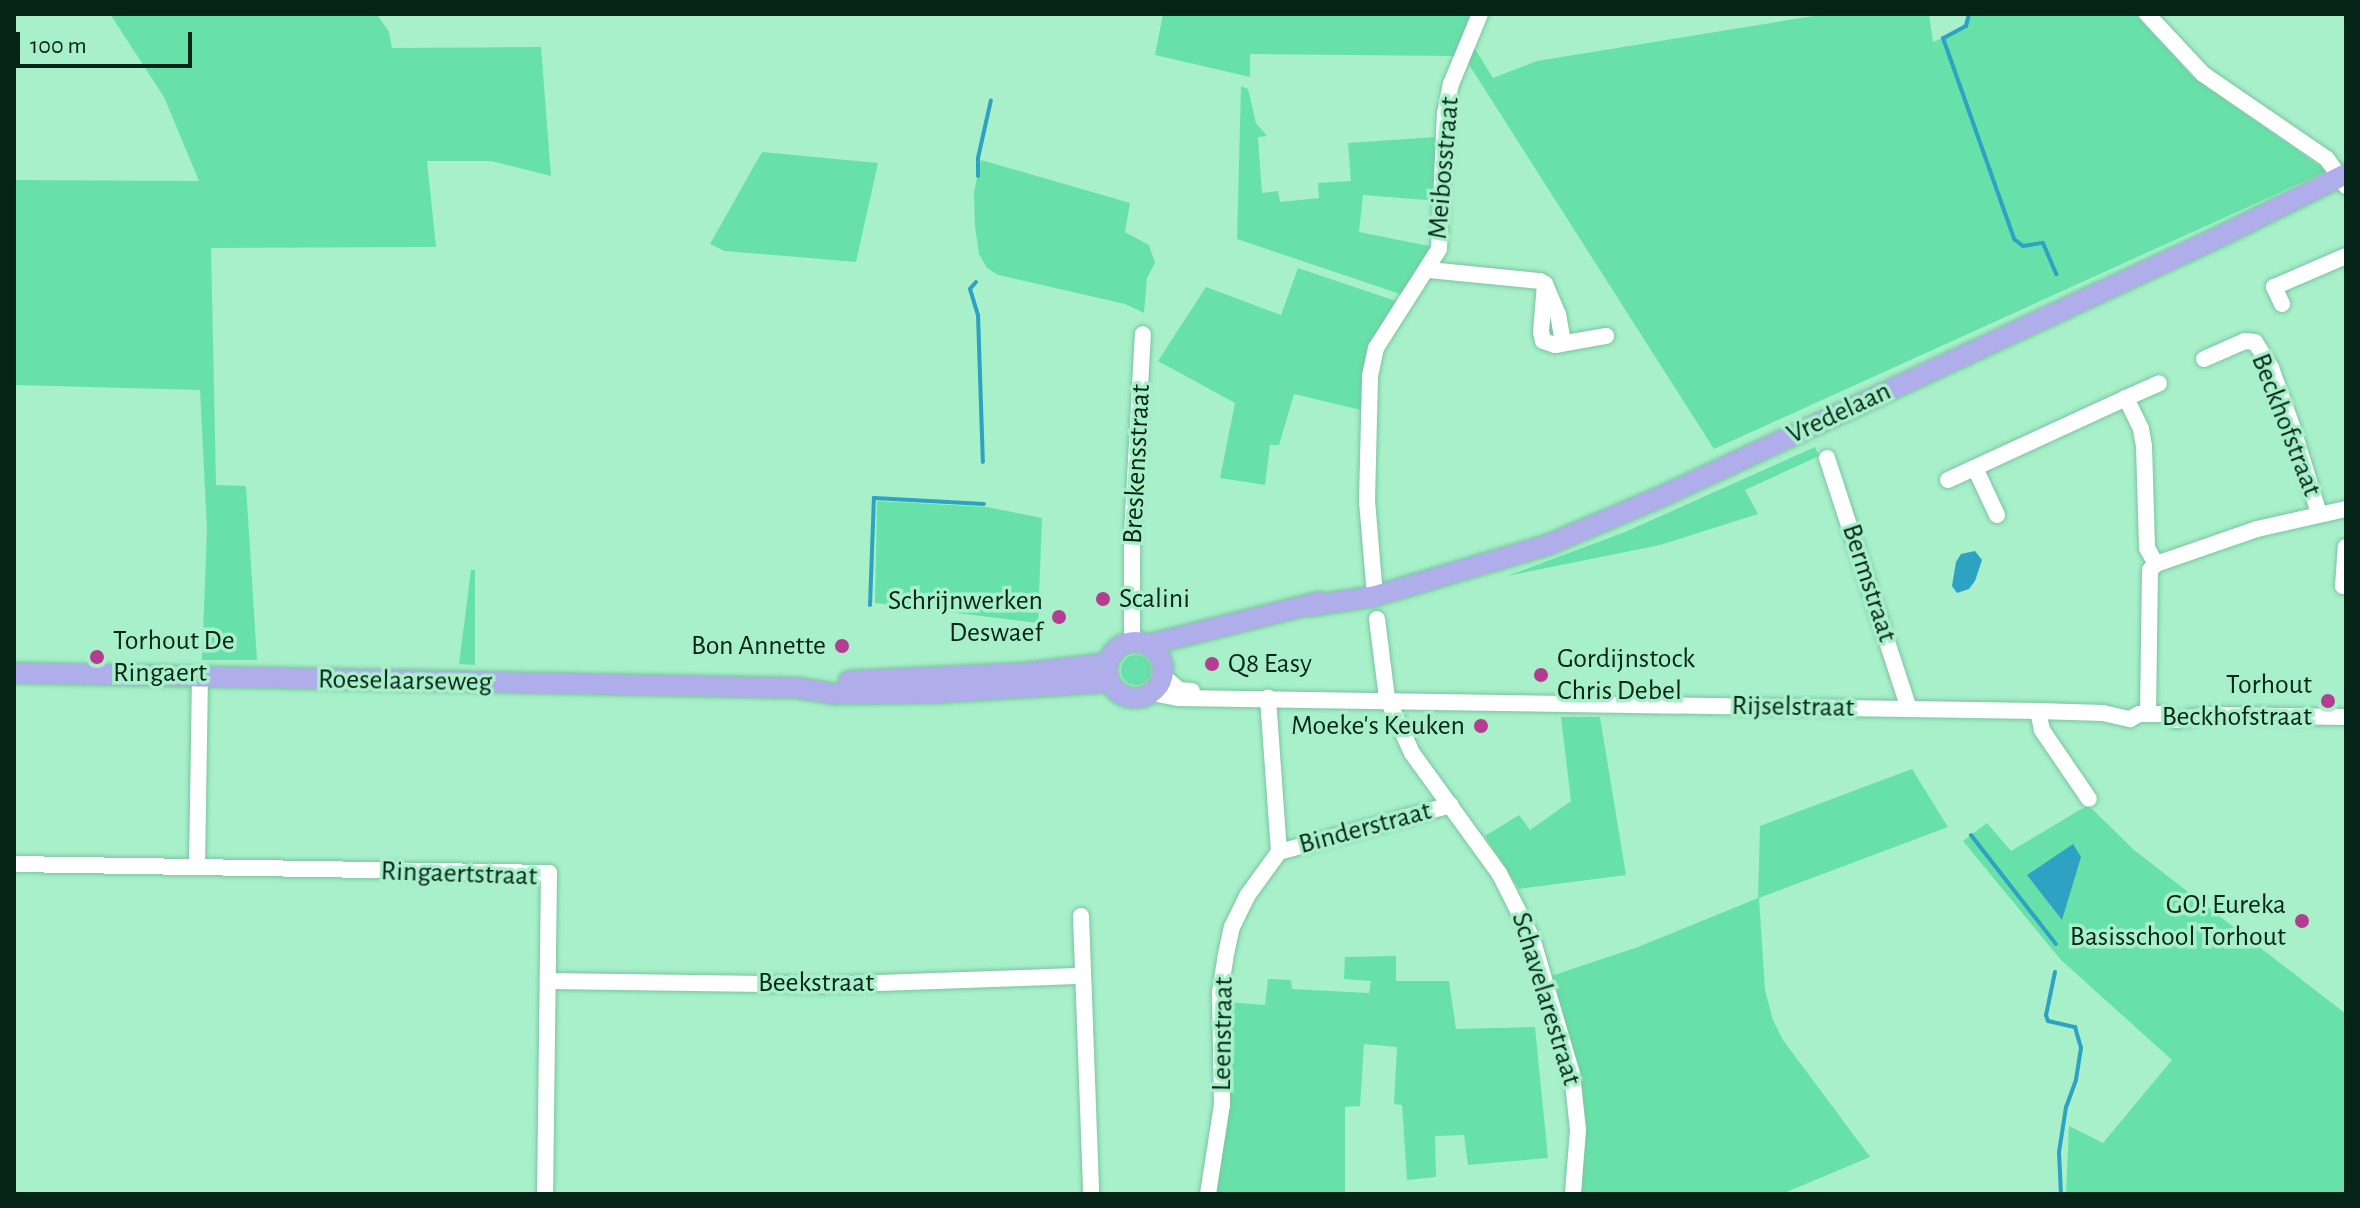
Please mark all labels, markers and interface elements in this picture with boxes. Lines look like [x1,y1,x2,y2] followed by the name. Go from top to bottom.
[20,16,196,66] scale bar
[30,34,87,58] text: 100 m
[1421,96,1467,240] street label: Meibosstraat
[2243,349,2329,501] street label: Beckhofstraat
[1782,374,1896,452] street label: Vredelaan
[1116,383,1158,545] street label: Breskensstraat
[1834,520,1904,646] street label: Bermstraat
[1119,582,1190,616] place label: Scalini
[888,584,1043,650] place label: Schrijnwerken Deswaef
[1094,590,1112,608] marker: Scalini
[1050,608,1068,626] marker: Schrijnwerken Deswaef
[113,624,235,690] place label: Torhout De Ringaert
[691,629,826,663] place label: Bon Annette
[833,637,851,655] marker: Bon Annette
[1557,642,1695,708] place label: Gordijnstock Chris Debel
[1228,647,1312,681] place label: Q8 Easy
[88,648,106,666] marker: Torhout De Ringaert
[1203,655,1221,673] marker: Q8 Easy
[318,663,492,699] street label: Roeselaarseweg
[1532,666,1550,684] marker: Gordijnstock Chris Debel
[2162,668,2312,734] place label: Torhout Beckhofstraat
[1731,689,1855,725] street label: Rijselstraat
[2319,692,2337,710] marker: Torhout Beckhofstraat
[1291,709,1465,743] place label: Moeke's Keuken
[1472,717,1490,735] marker: Moeke's Keuken
[1295,794,1435,862] street label: Binderstraat
[380,854,538,894] street label: Ringaertstraat
[2070,888,2286,954] place label: GO! Eureka Basisschool Torhout
[1504,908,1588,1090] street label: Schavelarestraat
[2293,912,2311,930] marker: GO! Eureka Basisschool Torhout
[758,966,874,1000] street label: Beekstraat
[1205,977,1241,1091] street label: Leenstraat

